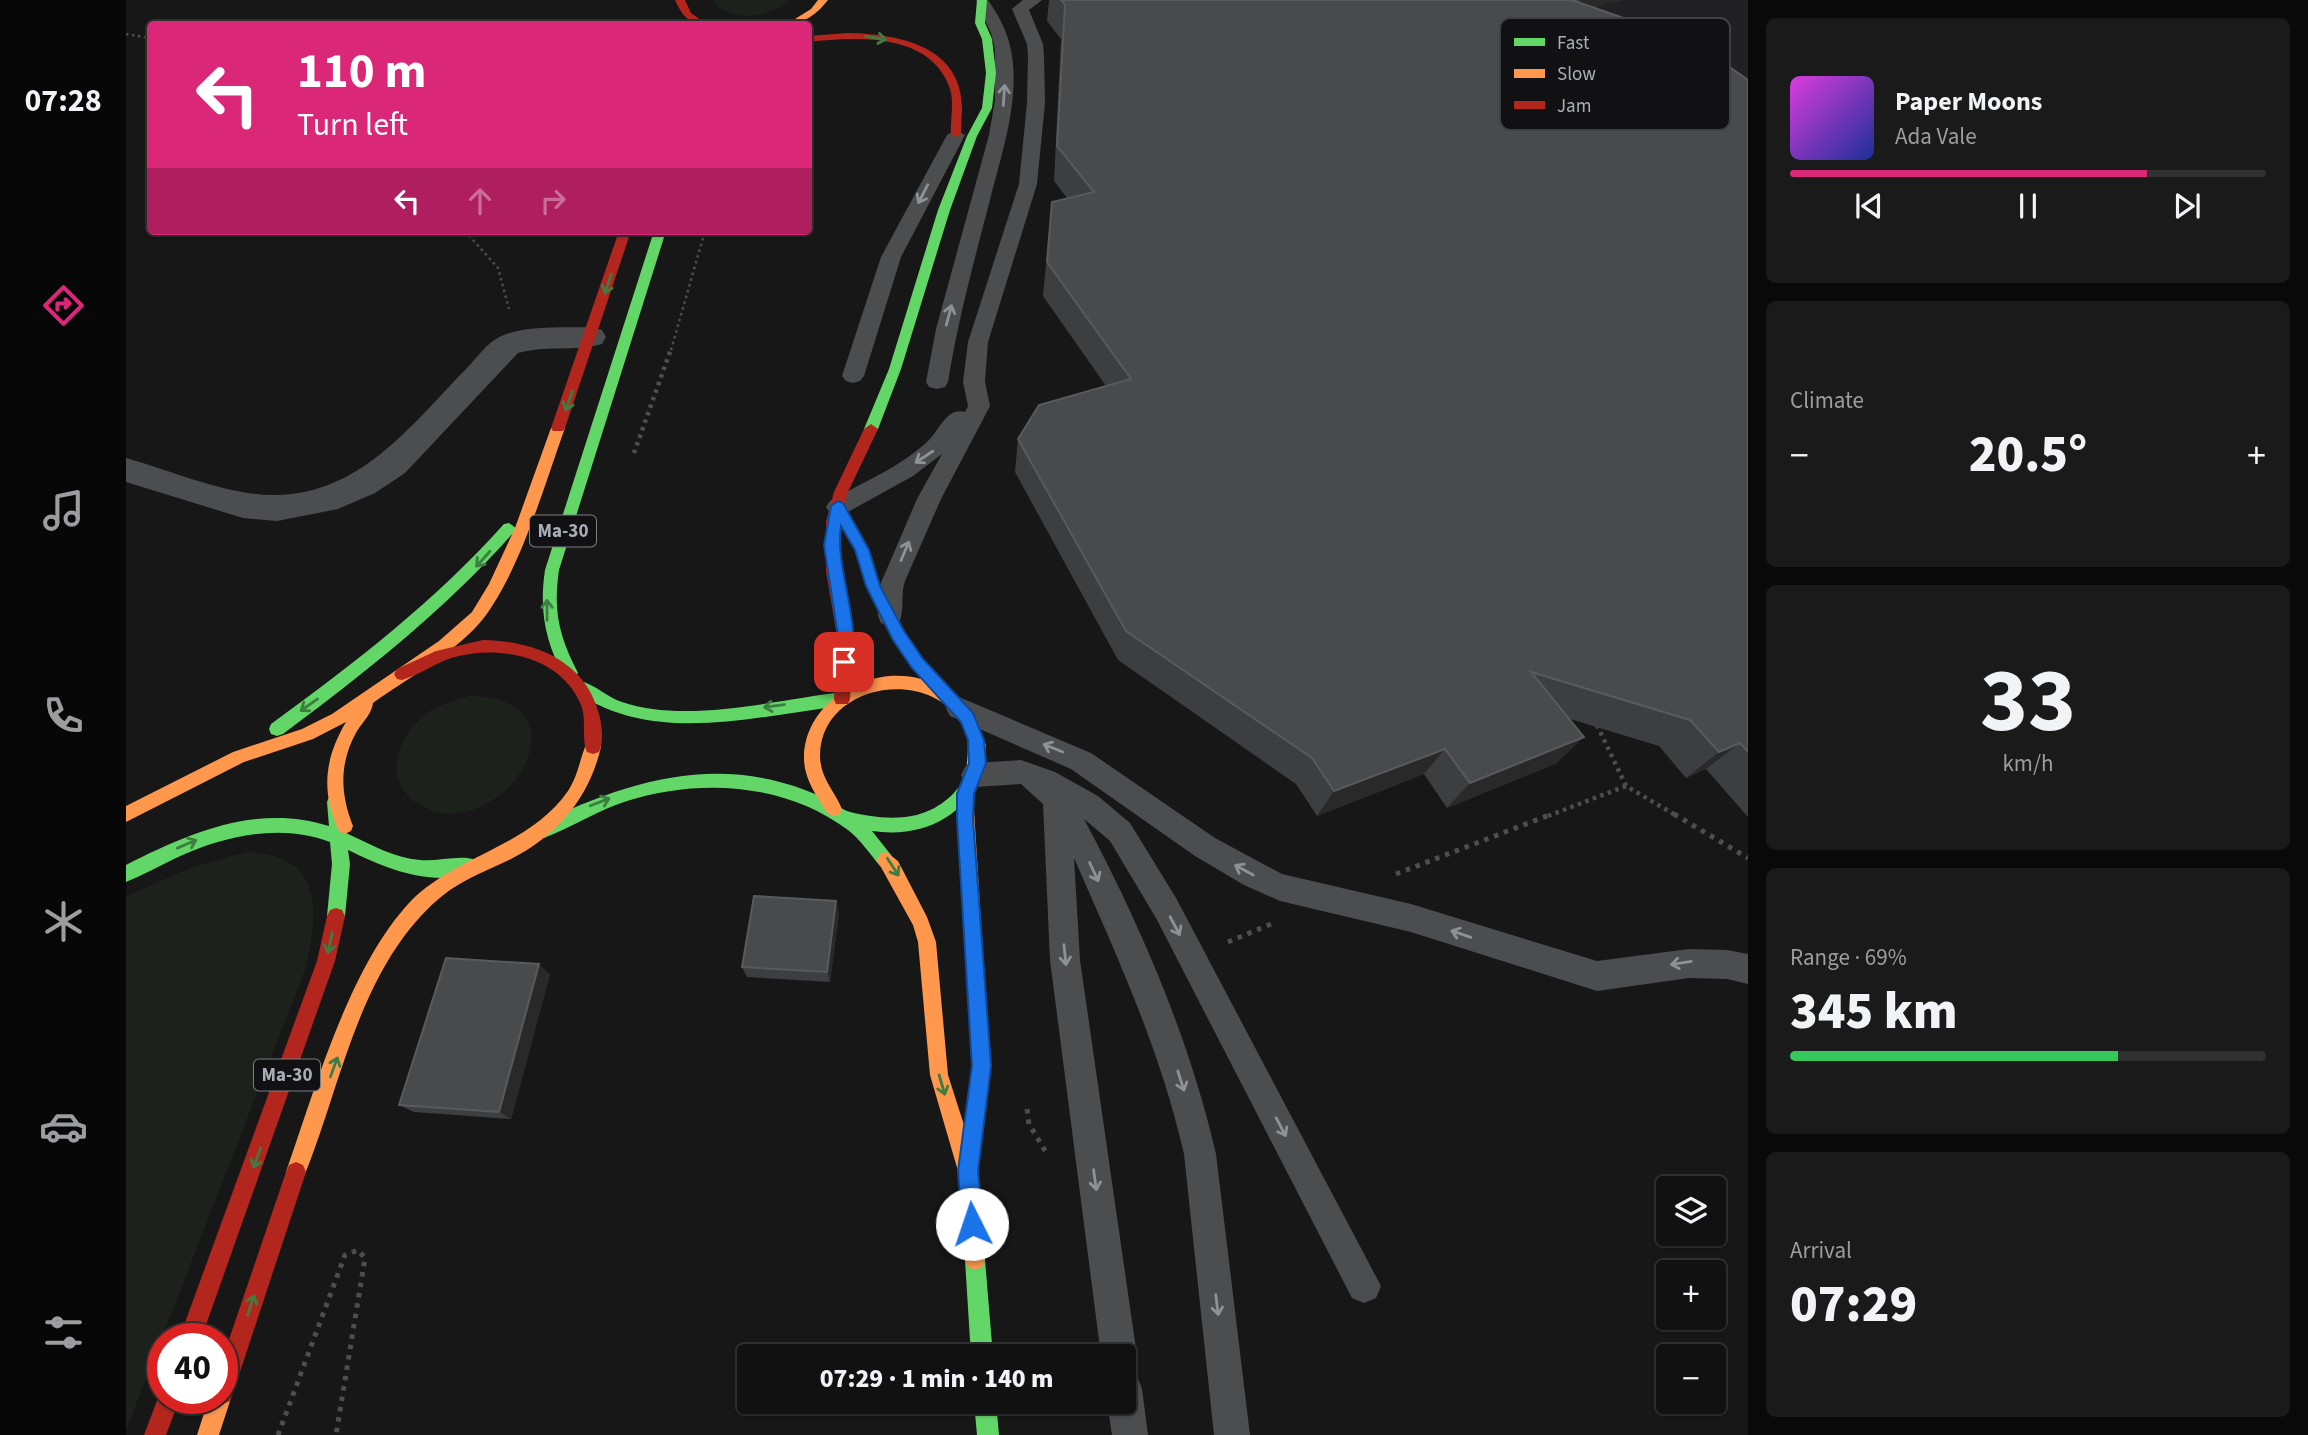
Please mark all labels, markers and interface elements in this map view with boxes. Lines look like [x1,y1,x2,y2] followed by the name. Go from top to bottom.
[1500,18,1730,130] legend
[1557,30,1590,57] text: Fast
[864,31,887,44] one-way arrow
[297,37,426,107] text: 110 m
[182,49,273,140] icon: left
[1557,61,1596,88] text: Slow
[24,78,102,124] text: 07:28
[1895,83,2042,120] text: Paper Moons
[998,84,1011,106] one-way arrow
[1557,93,1591,120] text: Jam
[297,102,408,148] text: Turn left
[1895,120,1977,153] text: Ada Vale
[388,182,426,220] icon: left
[461,182,499,220] icon: ahead
[534,182,572,220] icon: right
[916,183,929,204] one-way arrow
[1850,187,1888,225] icon: previous
[2009,187,2047,225] icon: pause
[2168,187,2206,225] icon: next
[601,273,614,295] one-way arrow
[39,281,88,330] icon: directions
[944,304,957,326] one-way arrow
[1790,384,1864,417] text: Climate
[562,390,574,412] one-way arrow
[1969,418,2087,492] text: 20.5°
[1790,429,1809,483] text: −
[2247,429,2266,483] text: +
[915,449,934,464] one-way arrow
[39,486,88,535] icon: music
[530,516,596,546] road number: Ma-30
[899,541,912,562] one-way arrow
[474,550,491,567] one-way arrow
[540,599,554,622] one-way arrow
[814,632,874,692] pin
[1980,637,2076,766] text: 33
[825,643,863,681] icon: arrive
[39,691,88,740] icon: phone
[300,698,319,713] one-way arrow
[763,700,786,713] one-way arrow
[1042,741,1064,754] one-way arrow
[2002,747,2054,780] text: km/h
[589,795,611,807] one-way arrow
[176,837,198,850] one-way arrow
[885,857,900,876] one-way arrow
[1089,861,1102,882] one-way arrow
[1234,863,1255,876] one-way arrow
[39,897,88,946] icon: climate
[1169,915,1182,936] one-way arrow
[1451,927,1473,939] one-way arrow
[323,931,337,954] one-way arrow
[1790,941,1907,974] text: Range · 69%
[1059,943,1072,965] one-way arrow
[1670,957,1693,970] one-way arrow
[1790,975,1958,1049] text: 345 km
[329,1056,341,1078] one-way arrow
[254,1060,320,1091] road number: Ma-30
[1176,1070,1189,1092] one-way arrow
[937,1074,950,1096] one-way arrow
[39,1102,88,1151] icon: car
[1274,1116,1288,1137] one-way arrow
[249,1146,262,1168] one-way arrow
[1089,1168,1102,1191] one-way arrow
[1656,1176,1726,1414] map controls
[1656,1176,1726,1246] button: layers
[935,1187,1009,1261] position arrow
[1790,1234,1852,1267] text: Arrival
[1656,1260,1726,1330] button: +
[1790,1268,1917,1342] text: 07:29
[246,1294,258,1316] one-way arrow
[1211,1294,1224,1316] one-way arrow
[39,1308,88,1357] icon: filters
[147,1323,238,1414] speed limit sign: 40
[1656,1344,1726,1414] button: −
[820,1360,1053,1397] text: 07:29 · 1 min · 140 m

